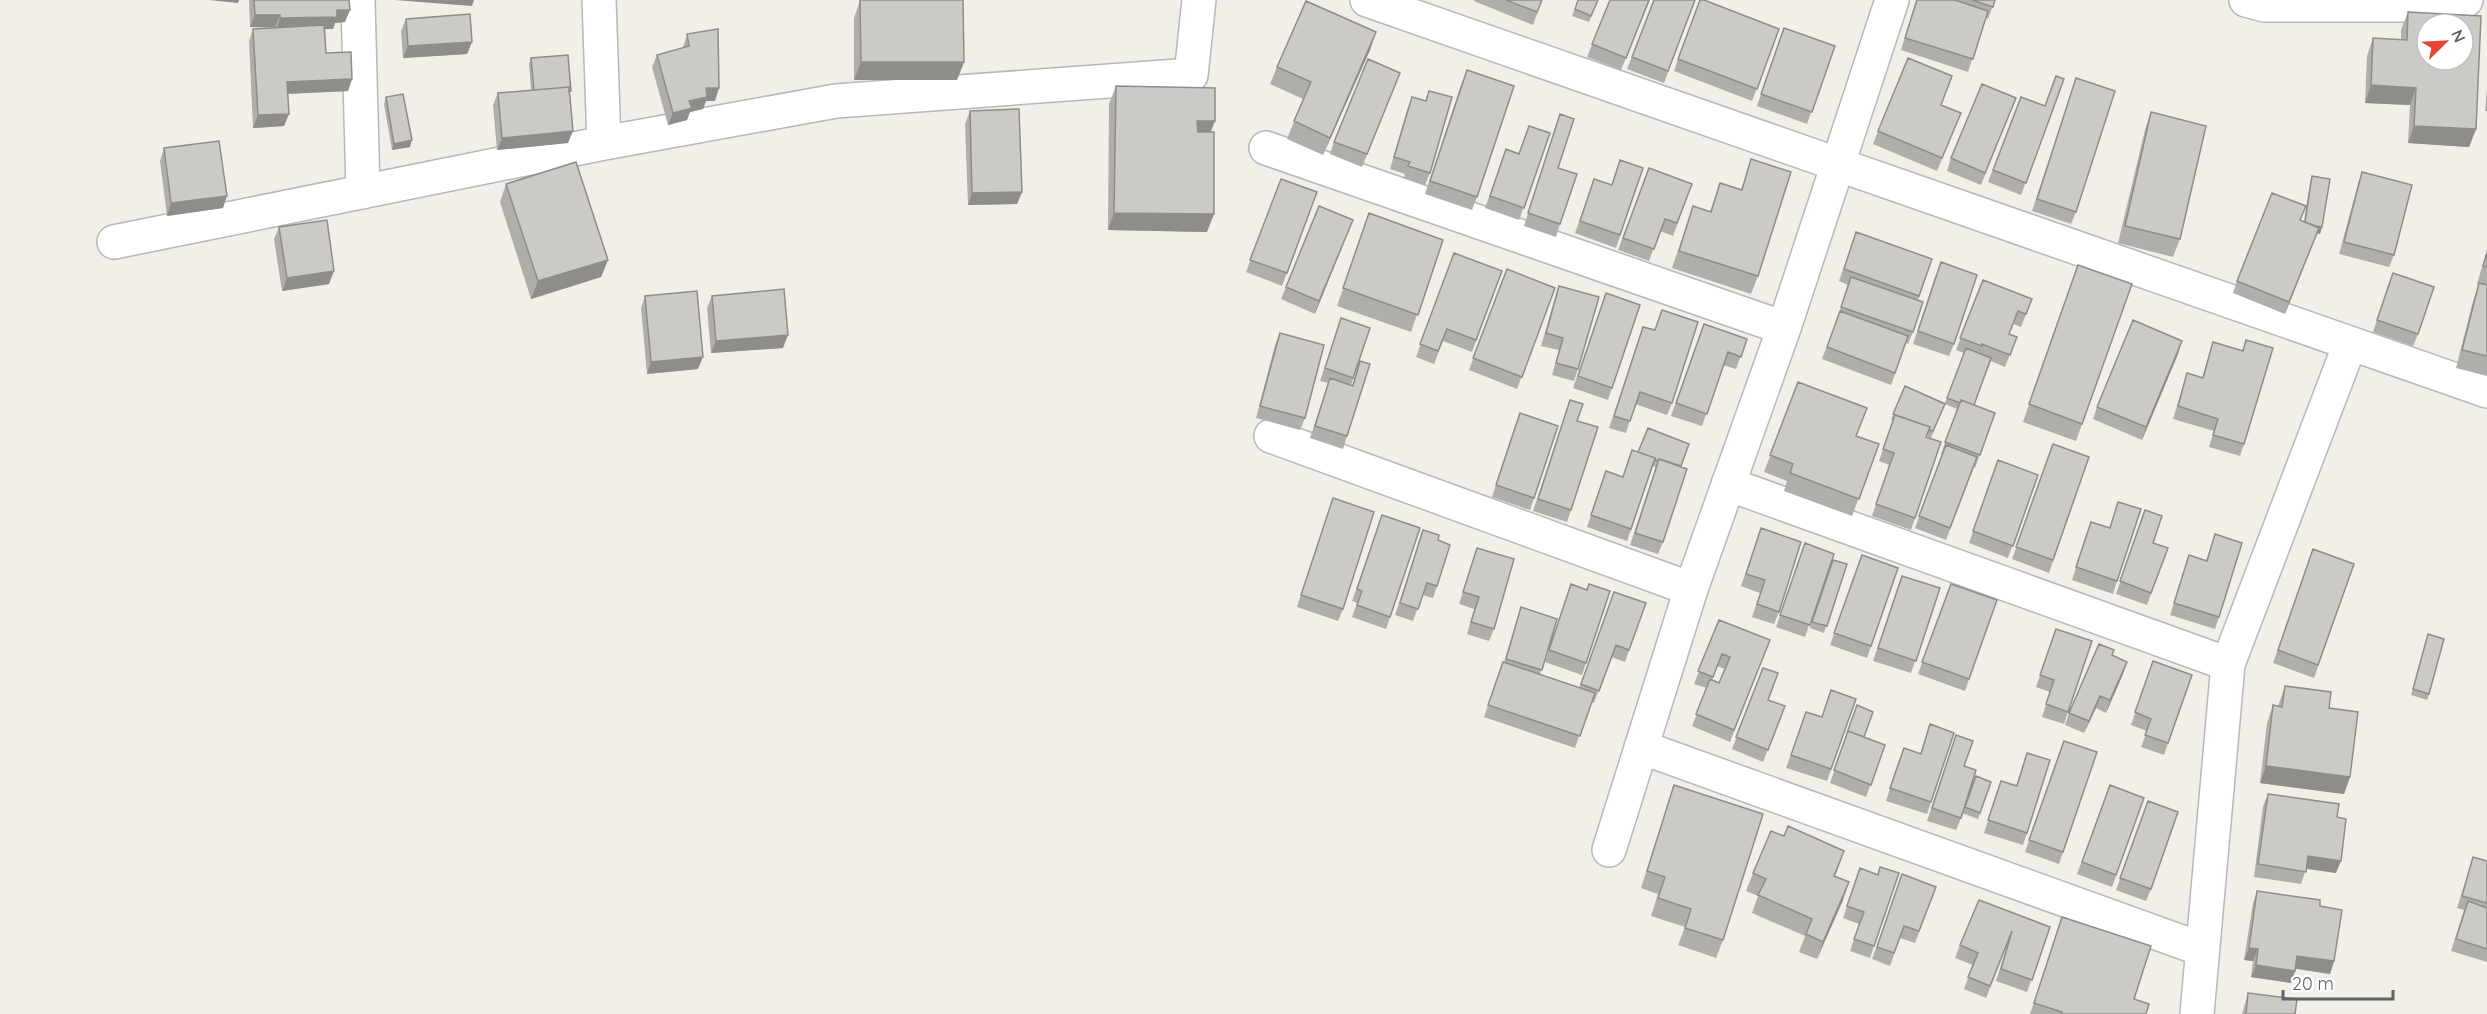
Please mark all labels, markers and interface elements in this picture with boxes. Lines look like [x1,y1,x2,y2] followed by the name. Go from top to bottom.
[2415,12,2475,72] north arrow
[2447,26,2470,45] text: N
[2283,963,2392,1001] scale bar
[2292,972,2334,995] text: 20 m

